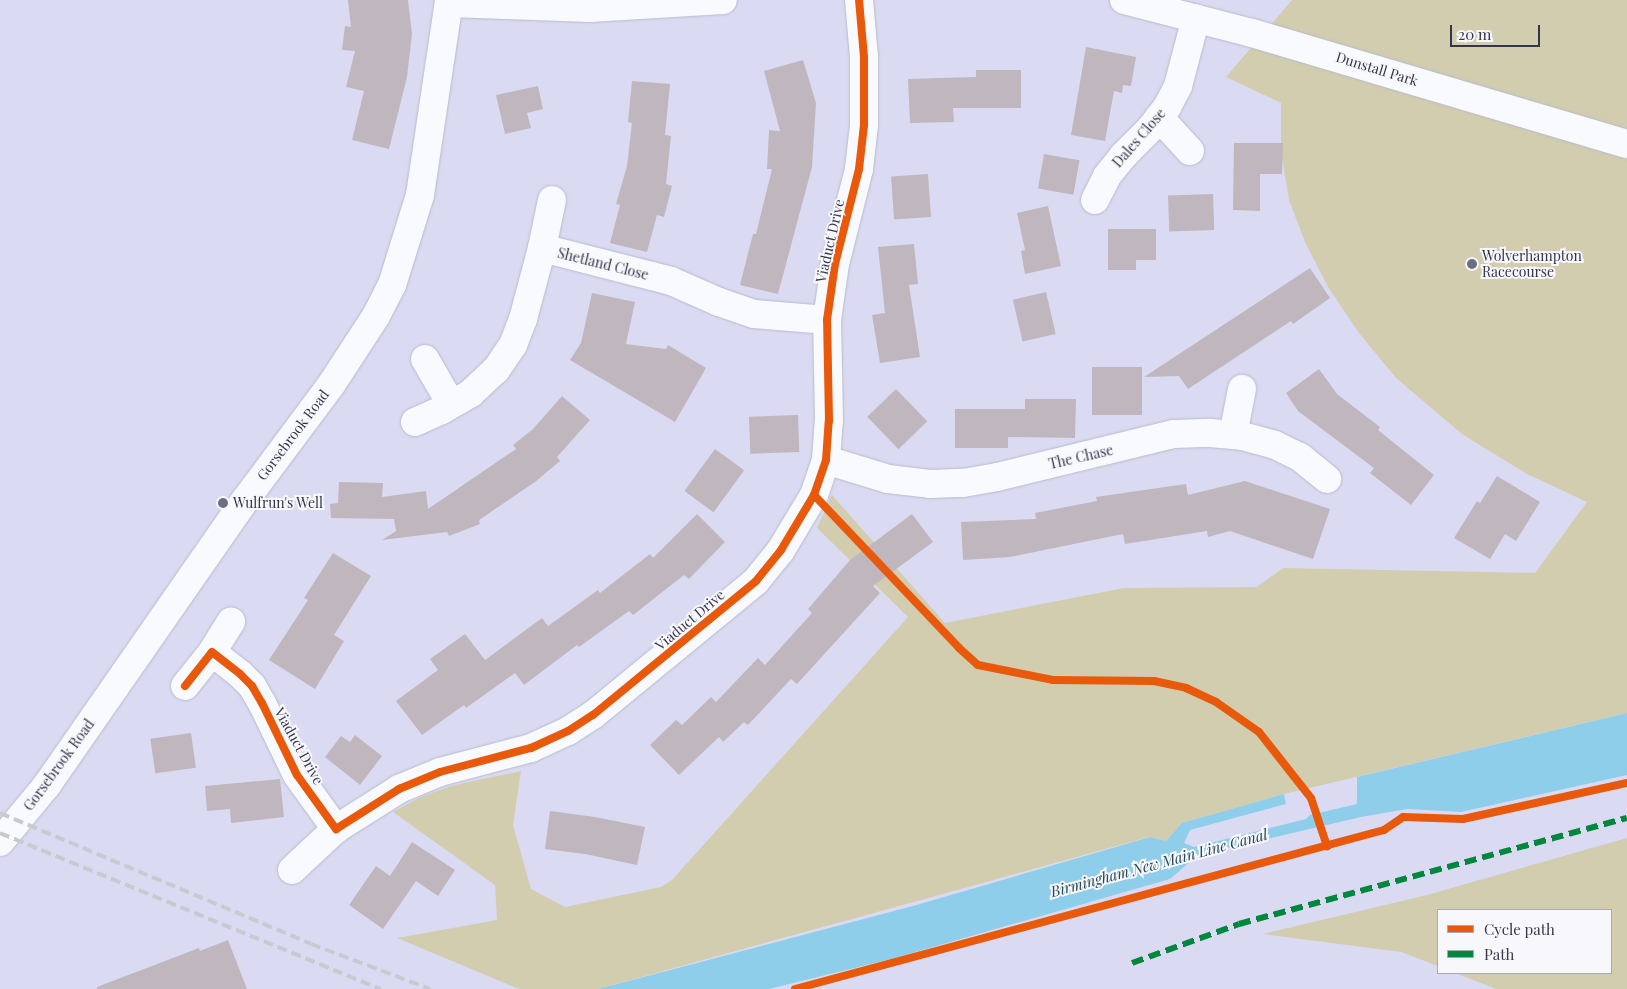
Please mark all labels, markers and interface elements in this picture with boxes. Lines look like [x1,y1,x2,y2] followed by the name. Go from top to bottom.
[1452,15,1542,47] scale bar
[1458,24,1491,44] text: 20 m
[1334,49,1420,89] street label: Dunstall Park
[1109,105,1169,171] street label: Dales Close
[812,198,848,284] street label: Viaduct Drive
[556,245,650,283] street label: Shetland Close
[1482,248,1582,280] place label: Wolverhampton Racecourse
[1466,258,1478,270] marker: Wolverhampton Racecourse
[253,386,333,484] street label: Gorsebrook Road
[1047,441,1115,473] street label: The Chase
[233,495,324,511] place label: Wulfrun's Well
[217,497,229,509] marker: Wulfrun's Well
[652,586,728,654] street label: Viaduct Drive
[271,705,327,787] street label: Viaduct Drive
[20,716,98,814] street label: Gorsebrook Road
[1049,825,1269,901] water label: Birmingham New Main Line Canal
[1437,909,1612,974] legend
[1484,919,1555,939] text: Cycle path
[1484,944,1514,964] text: Path

